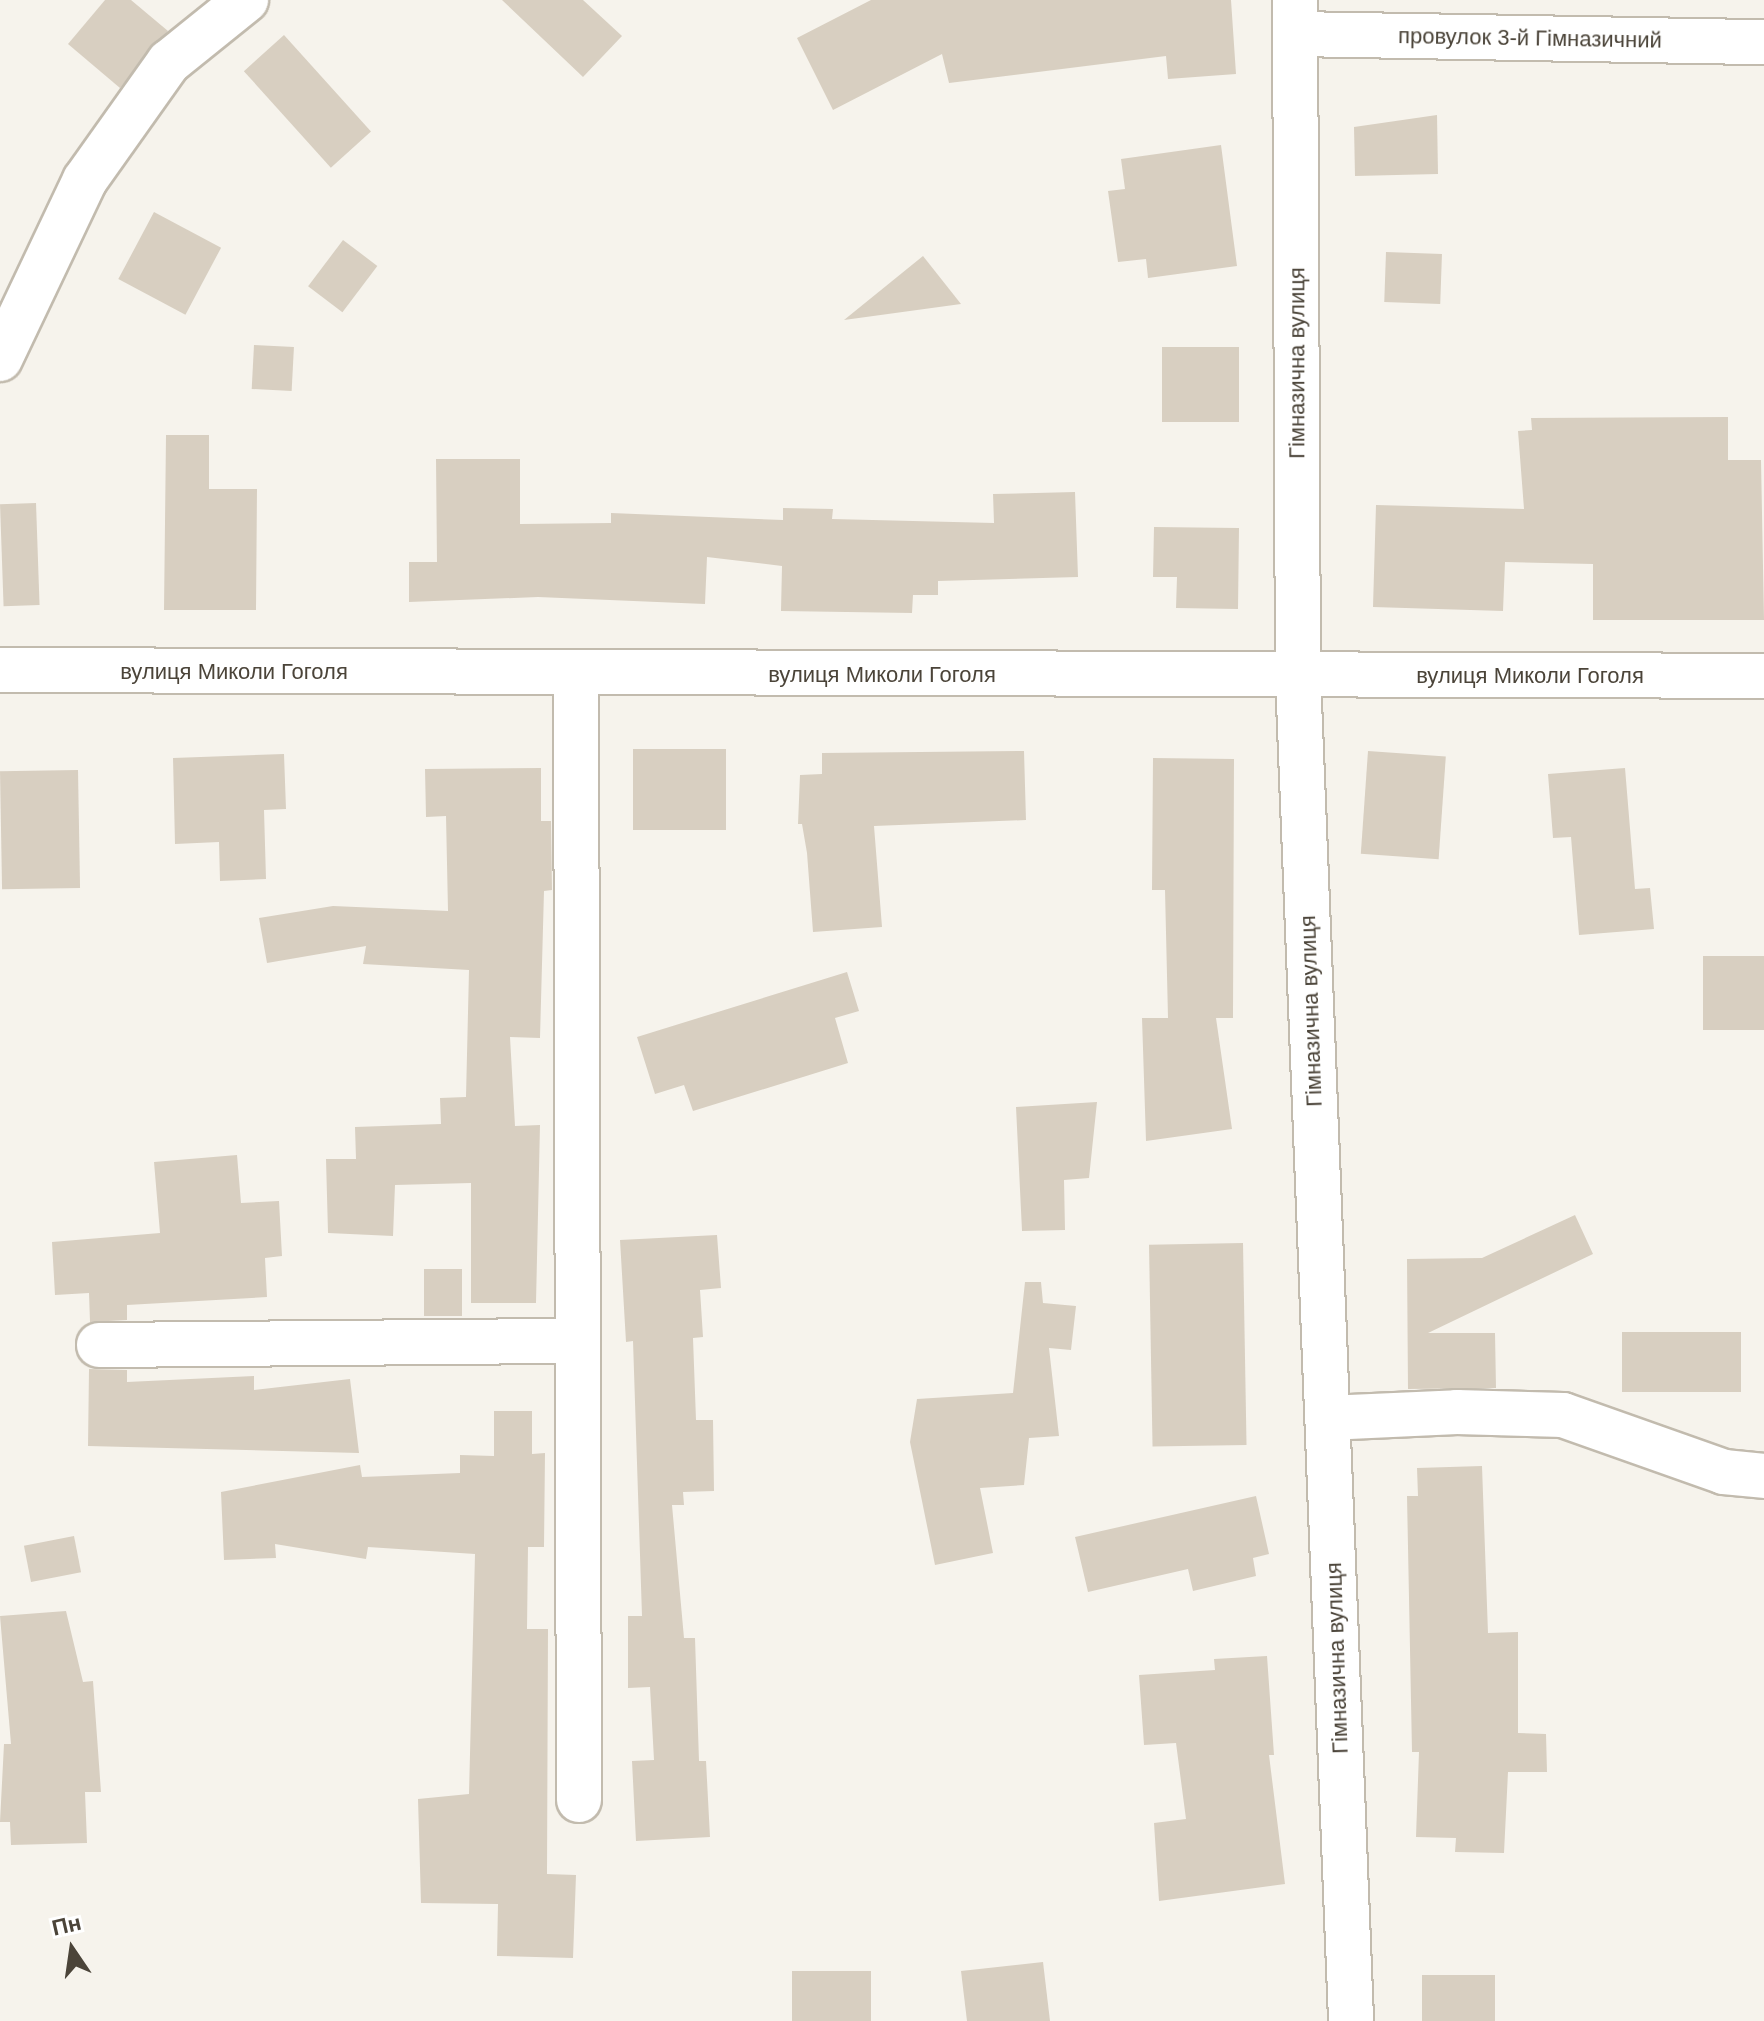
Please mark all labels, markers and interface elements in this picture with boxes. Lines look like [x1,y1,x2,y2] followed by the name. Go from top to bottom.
[1398,23,1662,53] street label: провулок 3-й Гімназичний
[1284,267,1310,459] street label: Гімназична вулиця
[120,659,348,685] street label: вулиця Миколи Гоголя
[768,662,996,688] street label: вулиця Миколи Гоголя
[1416,663,1644,689] street label: вулиця Миколи Гоголя
[1294,915,1328,1107] street label: Гімназична вулиця
[1320,1562,1354,1754] street label: Гімназична вулиця
[32,1909,112,1989] north arrow
[49,1910,83,1941] text: Пн

